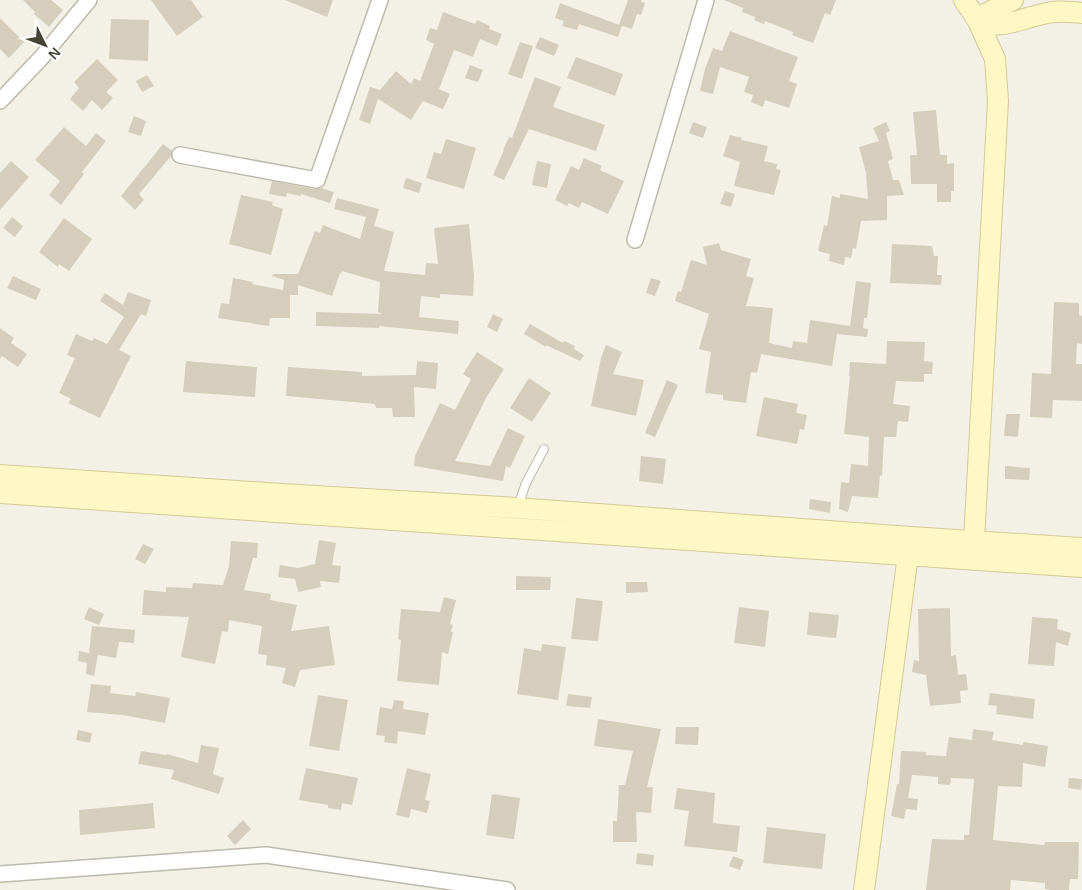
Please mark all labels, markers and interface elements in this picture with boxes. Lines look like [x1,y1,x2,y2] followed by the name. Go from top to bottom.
[20,20,70,70] north arrow
[45,45,64,63] text: N

